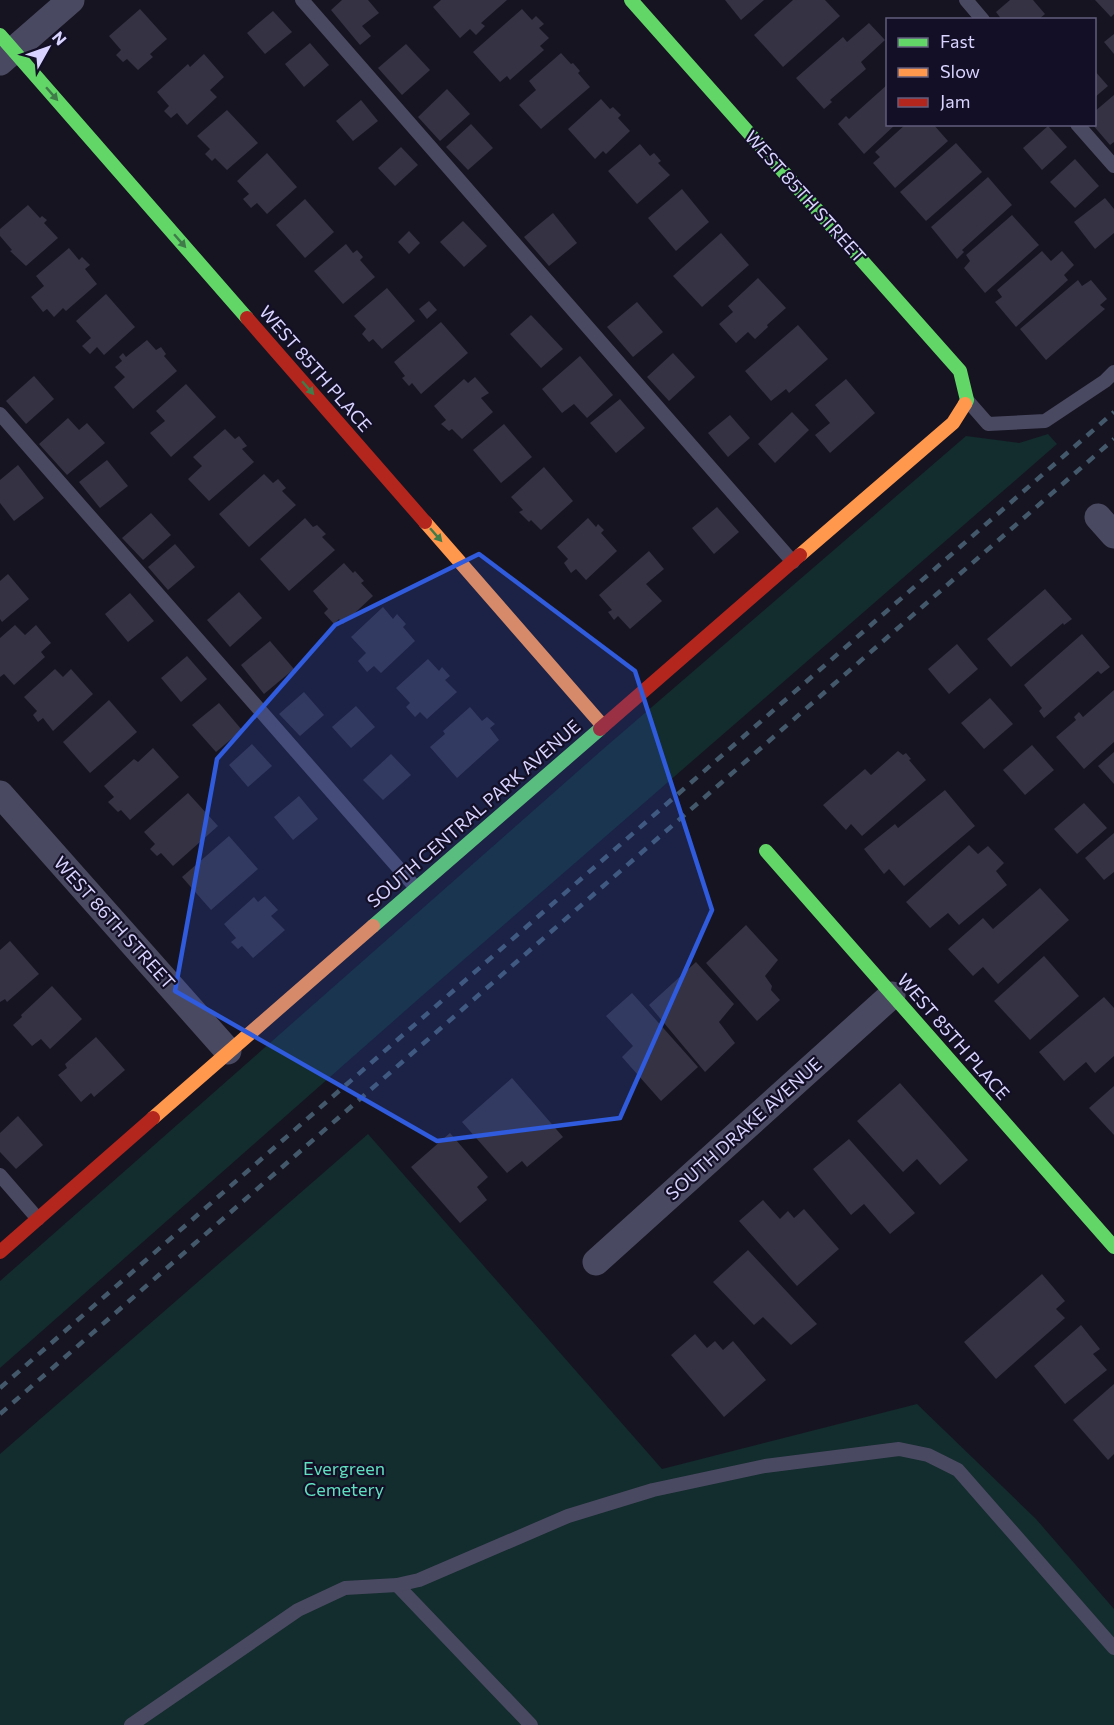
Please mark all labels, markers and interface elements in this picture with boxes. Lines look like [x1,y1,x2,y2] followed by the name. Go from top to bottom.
[18,18,78,78] north arrow
[886,18,1096,126] legend
[49,27,71,49] text: N
[940,30,975,52] text: Fast
[940,60,980,82] text: Slow
[45,86,58,101] one-way arrow
[940,90,970,112] text: Jam
[741,126,871,267] street label: WEST 85TH STREET
[173,233,186,248] one-way arrow
[255,301,377,436] street label: WEST 85TH PLACE
[301,380,314,395] one-way arrow
[429,528,443,543] one-way arrow
[362,715,584,912] street label: SOUTH CENTRAL PARK AVENUE
[49,851,180,993] street label: WEST 86TH STREET
[893,969,1015,1104] street label: WEST 85TH PLACE
[661,1052,826,1204] street label: SOUTH DRAKE AVENUE
[303,1457,385,1500] park label: Evergreen Cemetery

